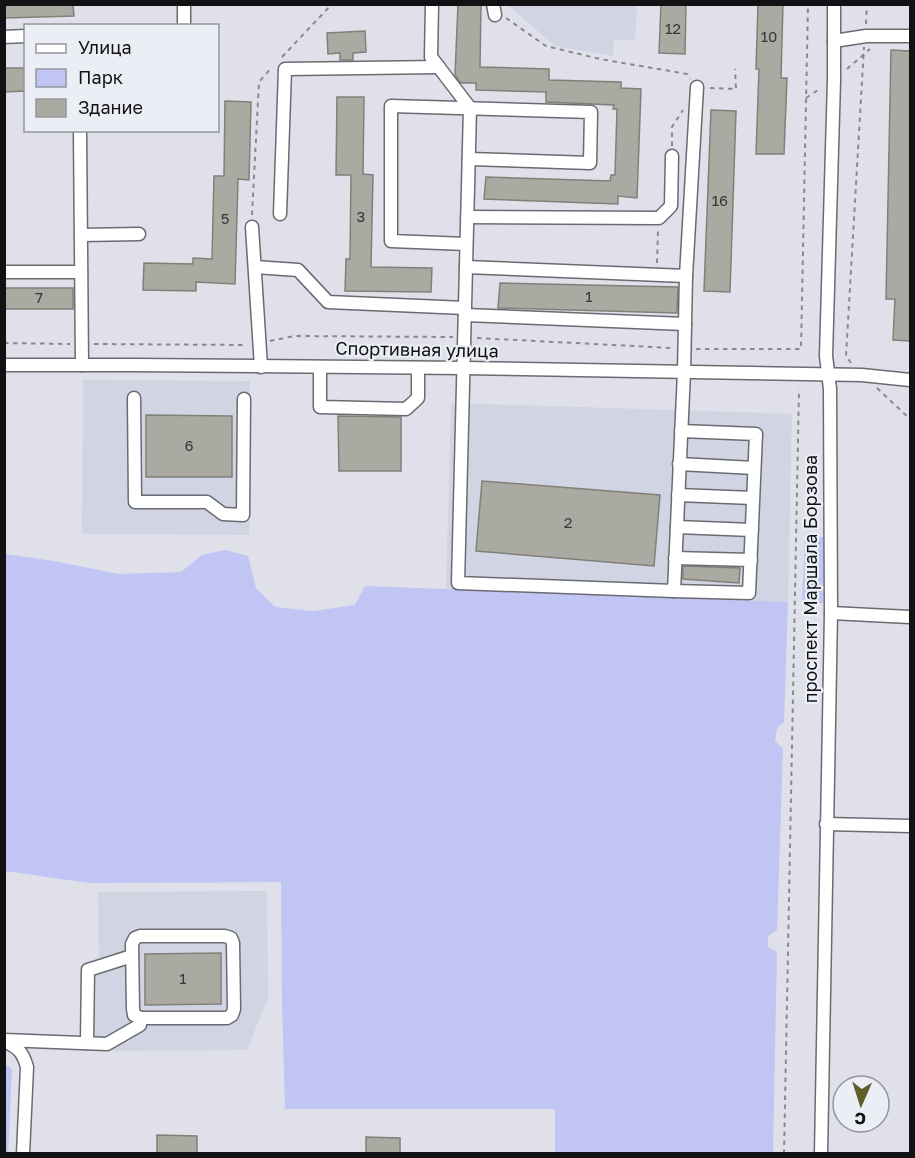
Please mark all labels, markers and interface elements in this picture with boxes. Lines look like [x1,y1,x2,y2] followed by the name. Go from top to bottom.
[665,19,681,37] house number: 12
[24,24,219,132] legend
[761,27,777,45] house number: 10
[78,36,132,58] text: Улица
[78,66,123,88] text: Парк
[78,96,143,118] text: Здание
[712,191,728,209] house number: 16
[357,207,365,225] house number: 3
[221,209,229,227] house number: 5
[585,287,593,305] house number: 1
[35,288,43,306] house number: 7
[335,337,499,361] street label: Спортивная улица
[184,436,194,454] house number: 6
[799,455,821,703] street label: проспект Маршала Борзова
[564,513,572,531] house number: 2
[179,969,187,987] house number: 1
[831,1074,891,1134] north arrow
[854,1109,866,1129] text: С

